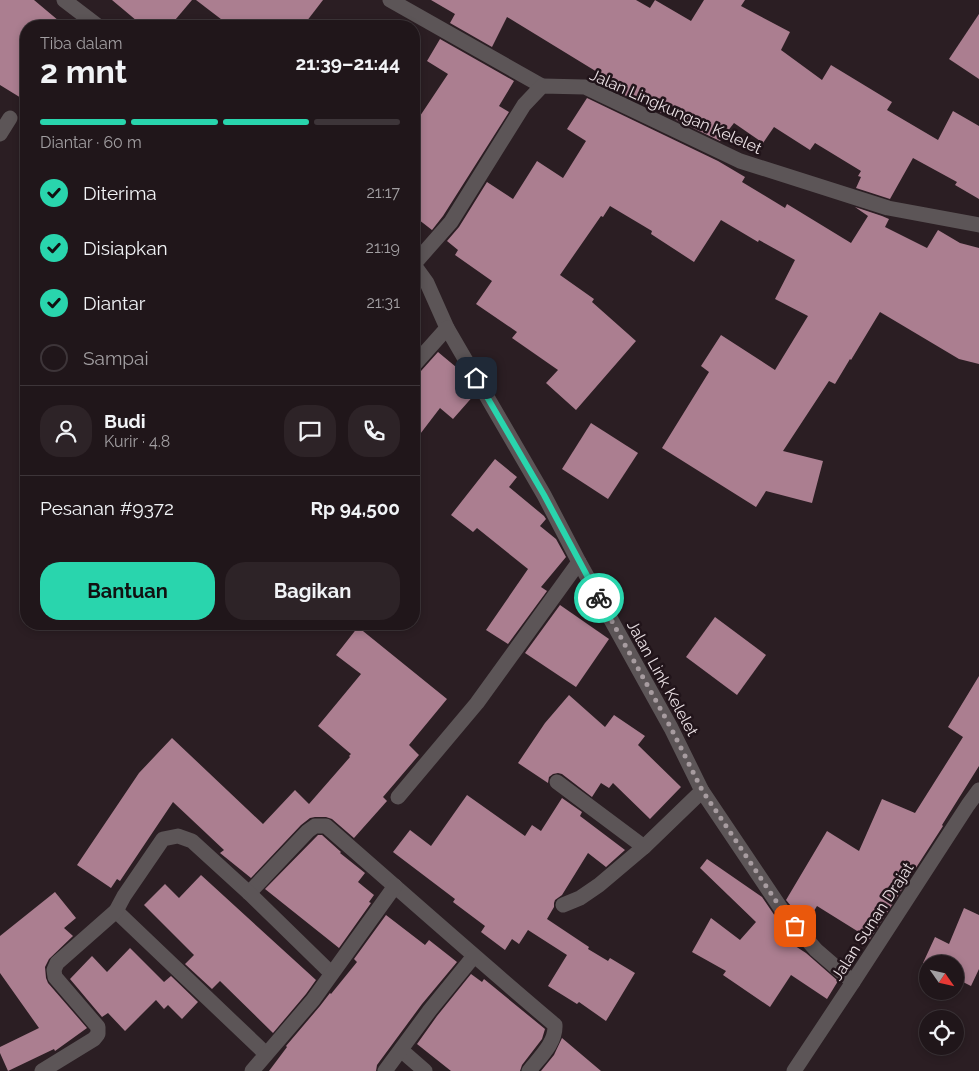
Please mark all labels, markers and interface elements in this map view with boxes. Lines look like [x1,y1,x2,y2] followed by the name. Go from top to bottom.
[40,34,122,53] text: Tiba dalam
[295,52,400,74] text: 21:39–21:44
[40,53,127,90] text: 2 mnt
[587,65,765,158] street label: Jalan Lingkungan Kelelet
[40,133,142,152] text: Diantar · 60 m
[40,179,68,207] icon: check
[83,182,157,204] text: Diterima
[366,183,400,202] text: 21:17
[40,234,68,262] icon: check
[83,237,168,259] text: Disiapkan
[366,238,400,257] text: 21:19
[40,289,68,317] icon: check
[83,292,145,314] text: Diantar
[366,293,400,312] text: 21:31
[83,347,149,369] text: Sampai
[455,357,497,399] pin
[462,364,490,392] icon: home
[40,405,92,457] button: person
[284,405,336,457] button: chat
[348,405,400,457] button: phone
[104,410,146,432] text: Budi
[104,432,170,451] text: Kurir · 4.8
[40,497,174,519] text: Pesanan #9372
[311,497,400,519] text: Rp 94,500
[40,562,215,620] button: Bantuan
[225,562,400,620] button: Bagikan
[574,573,624,623] courier
[585,584,613,612] icon: bike
[623,617,703,740] street label: Jalan Link Kelelet
[827,858,918,984] street label: Jalan Sunan Drajat
[774,905,816,947] pin
[781,912,809,940] icon: bag
[919,955,964,1000] north arrow
[919,955,964,1055] map controls
[919,1010,964,1055] button: locate

